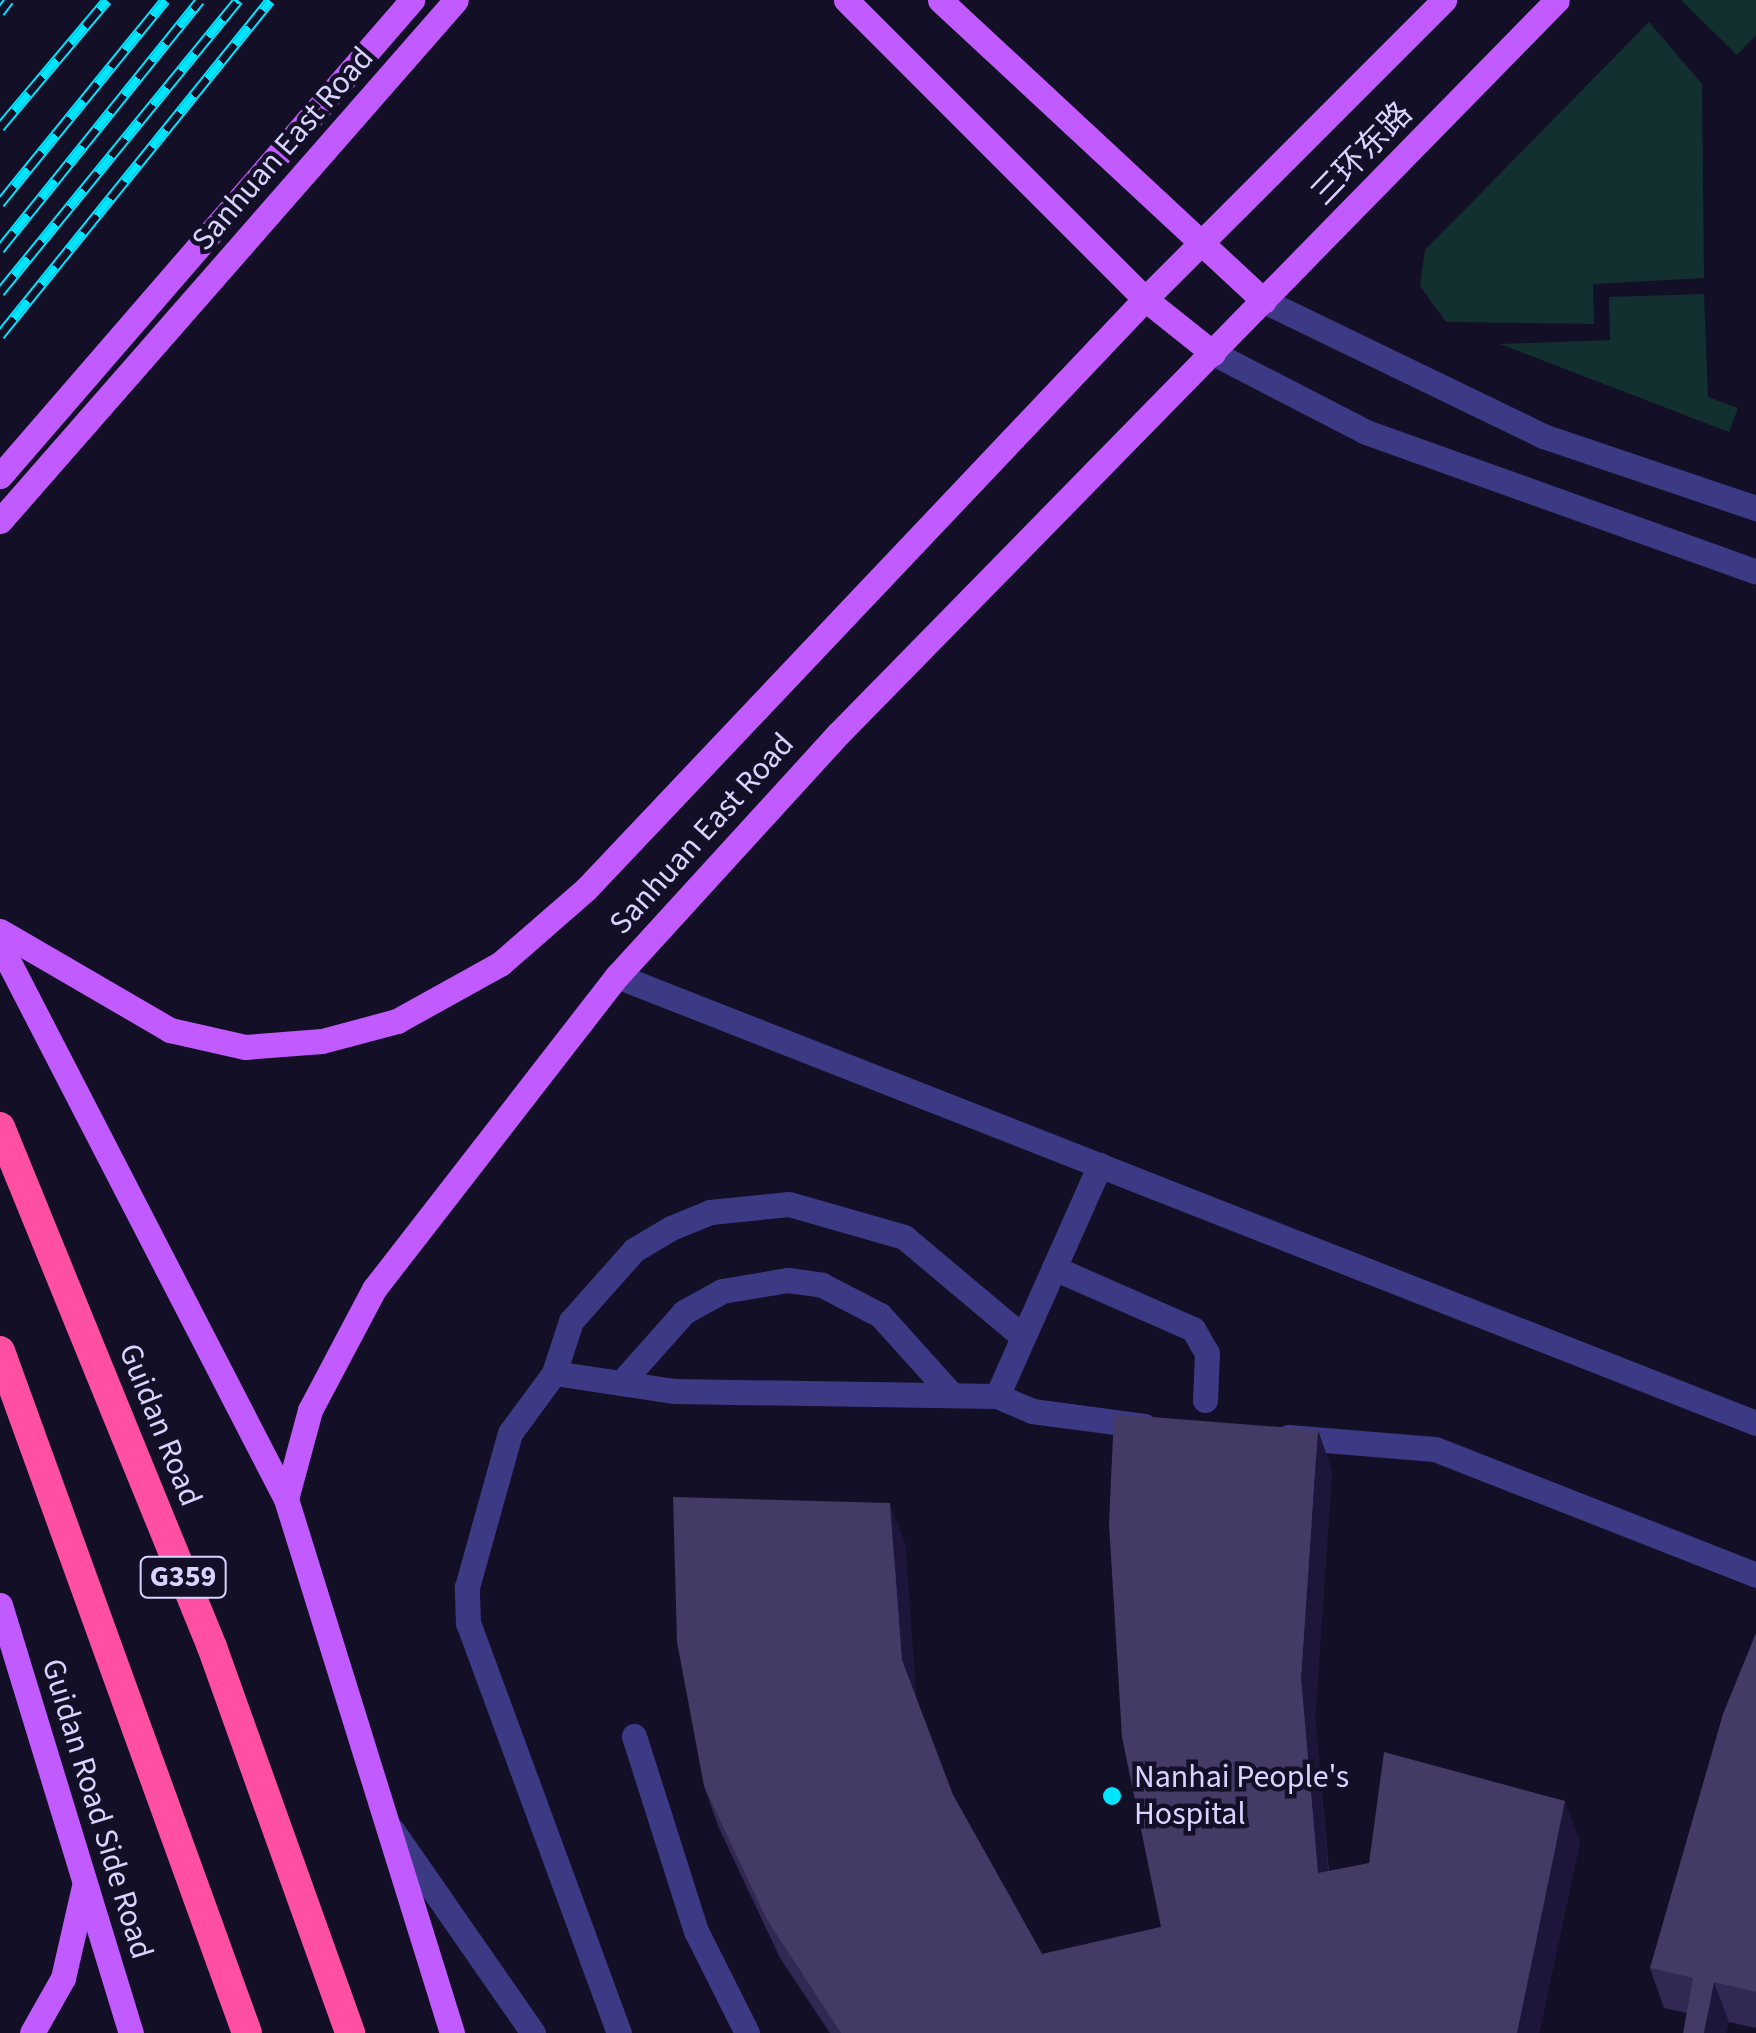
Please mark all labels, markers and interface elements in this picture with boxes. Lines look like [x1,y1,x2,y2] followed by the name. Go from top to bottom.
[184,39,382,259] street label: Sanhuan East Road
[1304,95,1420,213] street label: 三环东路
[602,726,802,942] street label: Sanhuan East Road
[110,1338,210,1512] street label: Guidan Road
[138,1552,228,1602] road number: G359
[33,1654,161,1964] street label: Guidan Road Side Road
[1134,1759,1349,1834] place label: Nanhai People's Hospital
[1099,1783,1125,1809] marker: Nanhai People's Hospital

